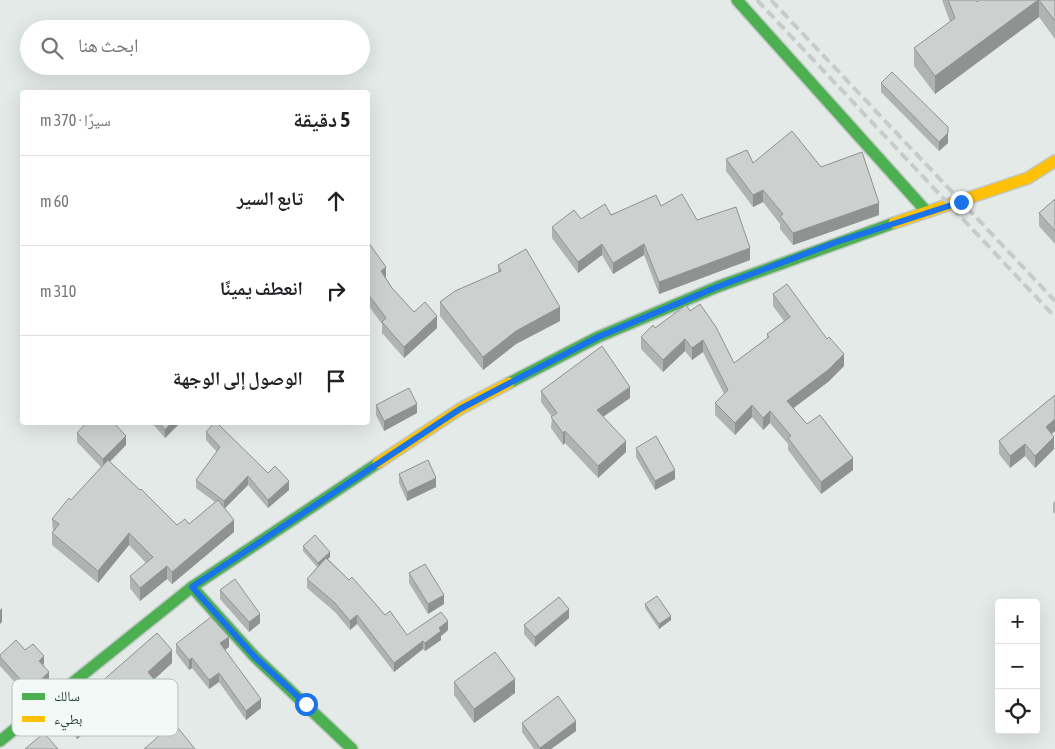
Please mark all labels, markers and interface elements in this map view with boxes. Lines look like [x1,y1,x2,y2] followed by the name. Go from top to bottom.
[20,20,370,75] search box
[38,34,66,62] icon: search
[78,34,139,56] text: ابحث هنا
[293,107,350,131] text: 5 دقيقة
[40,111,111,129] text: سيرًا · 370 m
[237,187,303,209] text: تابع السير
[322,187,350,215] icon: ahead
[950,191,973,214] route end
[40,192,69,210] text: 60 m
[220,277,303,299] text: انعطف يمينًا
[322,277,350,305] icon: right
[40,282,76,300] text: 310 m
[173,367,303,389] text: الوصول إلى الوجهة
[322,367,350,395] icon: arrive
[995,599,1040,734] map controls
[995,599,1040,644] button: +
[995,644,1040,689] button: −
[12,679,178,736] legend
[54,688,80,704] text: سالك
[995,689,1040,734] button: locate
[295,693,318,716] route start
[54,711,83,731] text: بطيء

